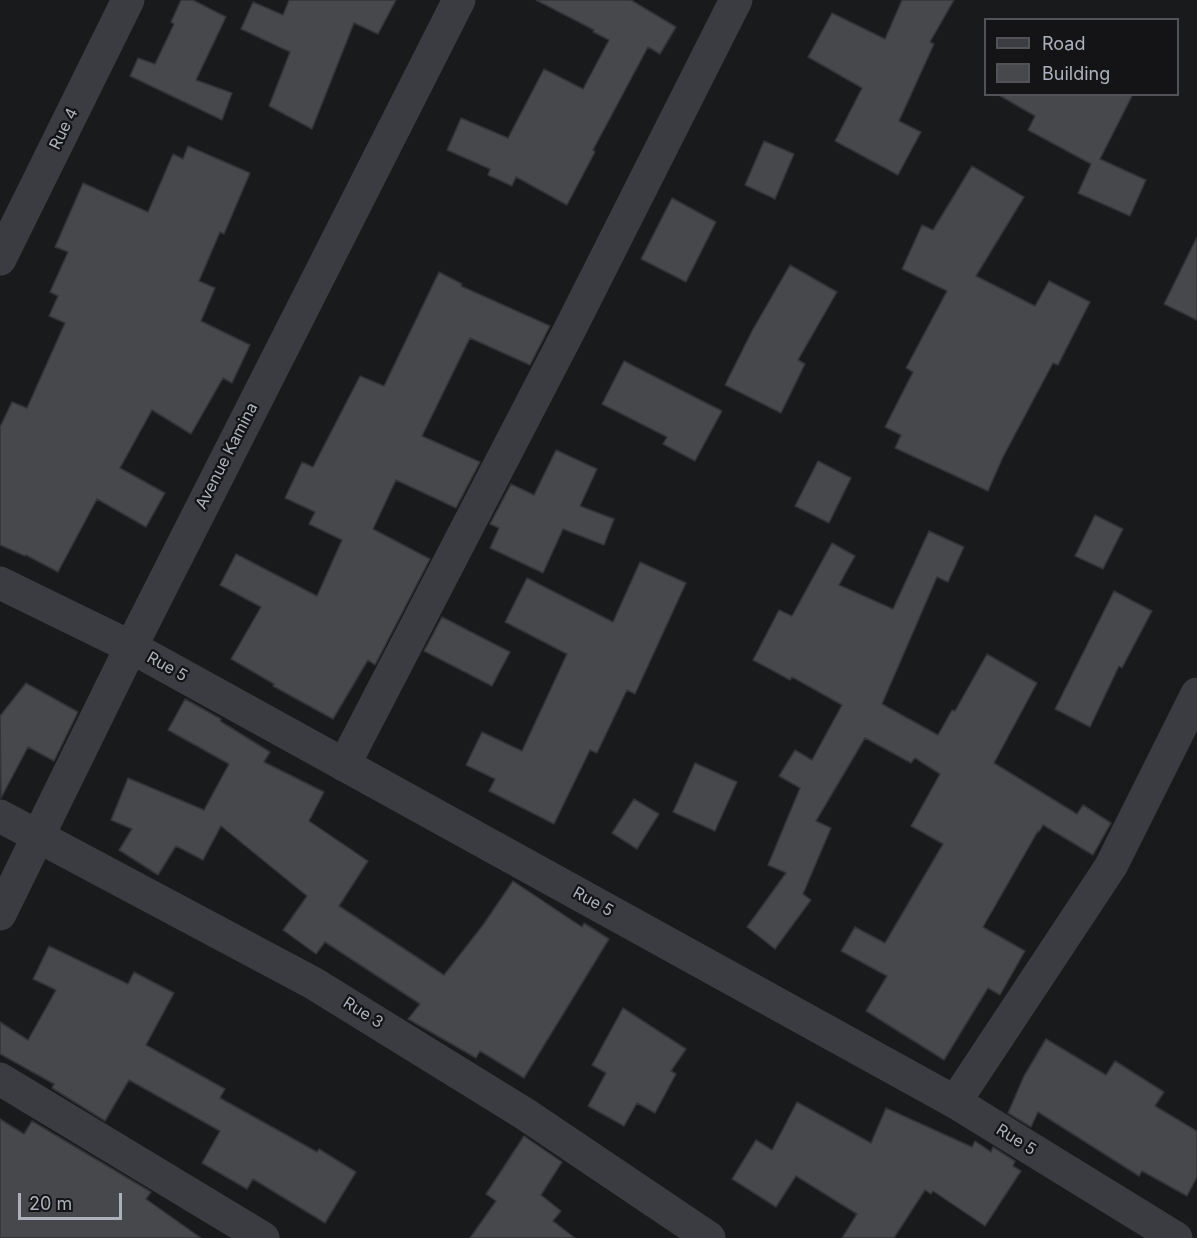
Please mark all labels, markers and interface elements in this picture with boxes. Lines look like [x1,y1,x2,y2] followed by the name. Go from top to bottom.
[984,18,1179,96] legend
[1042,33,1085,54] text: Road
[1042,63,1110,84] text: Building
[46,105,82,153] street label: Rue 4
[192,400,262,512] street label: Avenue Kamina
[143,648,191,686] street label: Rue 5
[569,883,617,921] street label: Rue 5
[339,993,387,1033] street label: Rue 3
[993,1120,1039,1160] street label: Rue 5
[21,1181,124,1219] scale bar
[29,1193,72,1214] text: 20 m

